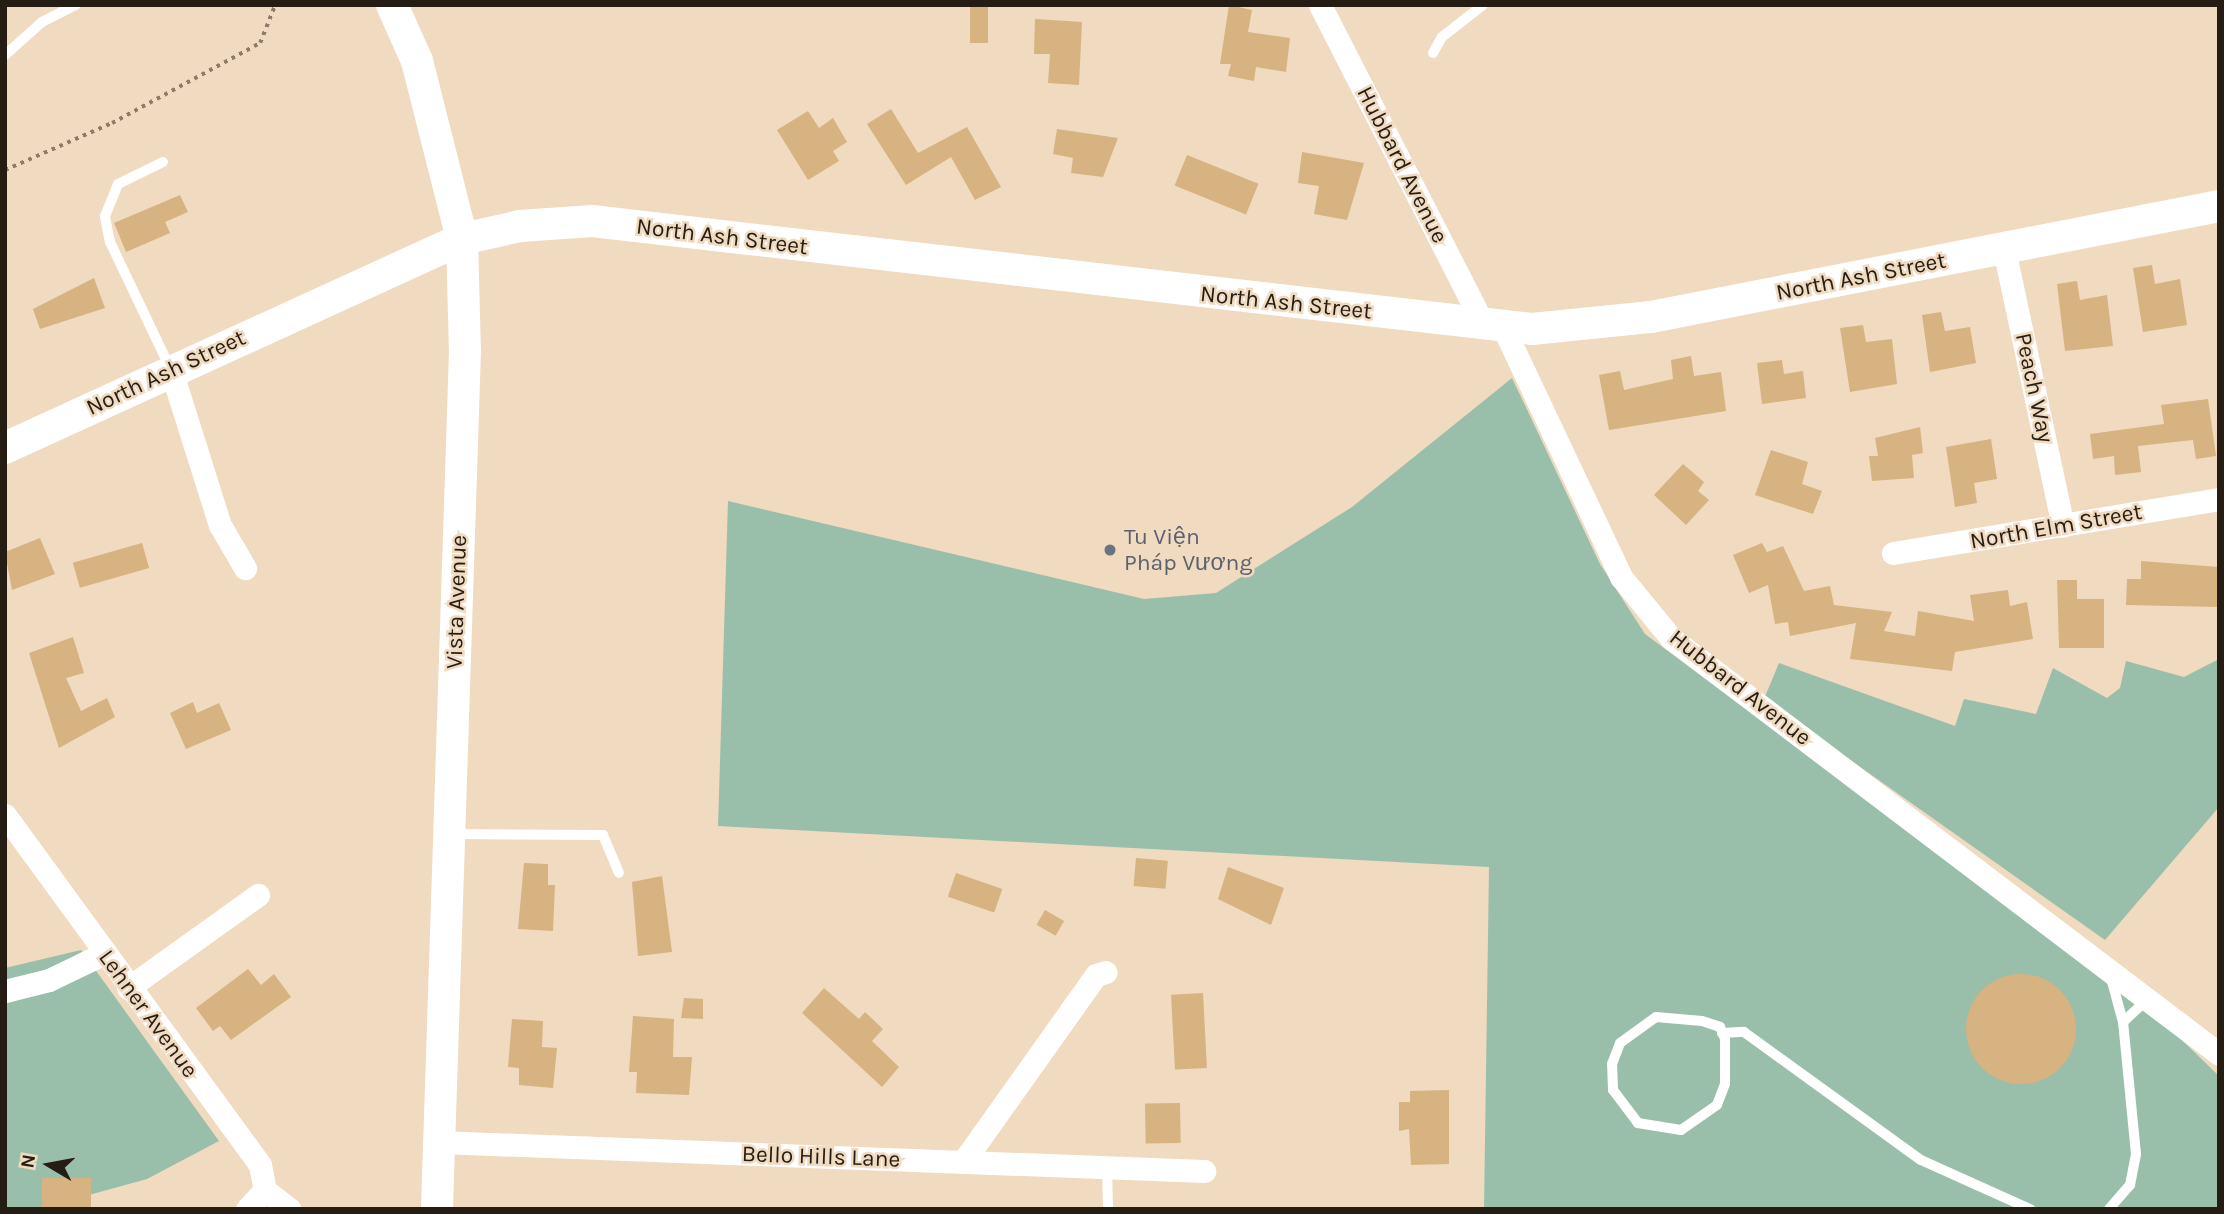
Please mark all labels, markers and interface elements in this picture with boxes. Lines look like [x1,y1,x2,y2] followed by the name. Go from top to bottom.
[1351,82,1453,248] street label: Hubbard Avenue
[635,213,809,261] street label: North Ash Street
[1774,247,1948,307] street label: North Ash Street
[1199,280,1373,326] street label: North Ash Street
[82,324,250,422] street label: North Ash Street
[2009,331,2059,445] street label: Peach Way
[1968,498,2144,556] street label: North Elm Street
[1124,523,1252,577] place label: Tu Viện Pháp Vương
[441,534,473,670] street label: Vista Avenue
[1102,542,1118,558] marker: Tu Viện Pháp Vương
[1664,624,1816,752] street label: Hubbard Avenue
[92,945,204,1083] street label: Lehner Avenue
[14,1130,84,1200] north arrow
[741,1140,901,1174] street label: Bello Hills Lane
[16,1153,40,1170] text: N

